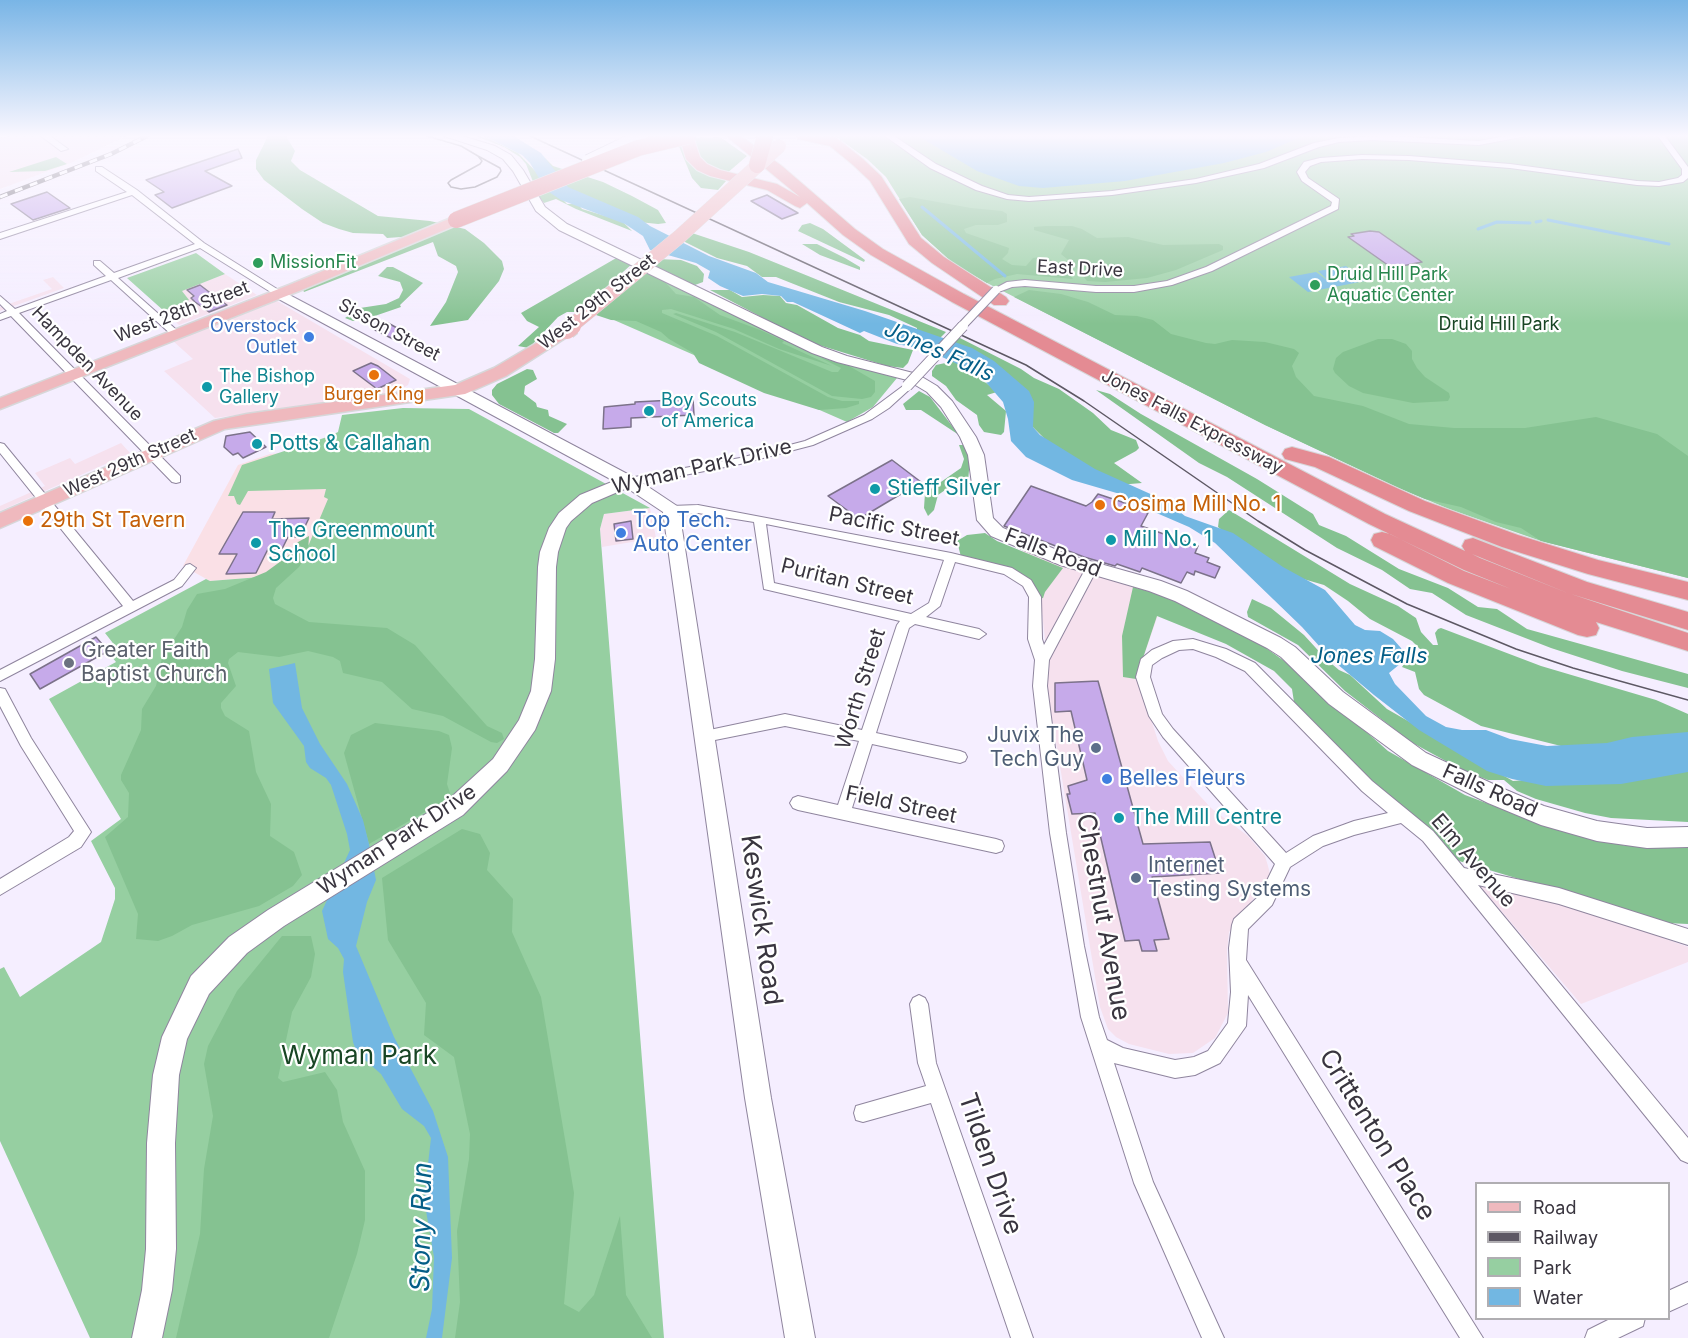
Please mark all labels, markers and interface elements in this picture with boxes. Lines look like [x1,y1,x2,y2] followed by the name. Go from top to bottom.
[534,250,660,354] street label: West 29th Street
[270,252,356,274] place label: MissionFit
[251,256,265,270] marker: MissionFit
[1036,256,1124,282] street label: East Drive
[1327,264,1454,306] place label: Druid Hill Park Aquatic Center
[112,276,252,348] street label: West 28th Street
[1308,278,1322,292] marker: Druid Hill Park Aquatic Center
[334,294,444,366] street label: Sisson Street
[27,302,147,426] street label: Hampden Avenue
[1439,314,1559,336] park label: Druid Hill Park
[210,316,297,358] place label: Overstock Outlet
[880,316,998,388] water label: Jones Falls
[302,330,316,344] marker: Overstock Outlet
[1097,365,1287,479] street label: Jones Falls Expressway
[219,366,315,409] place label: The Bishop Gallery
[367,368,381,382] marker: Burger King
[200,380,214,394] marker: The Bishop Gallery
[324,384,424,406] place label: Burger King
[661,390,757,432] place label: Boy Scouts of America
[642,404,656,418] marker: Boy Scouts of America
[60,424,200,502] street label: West 29th Street
[269,431,430,457] place label: Potts & Callahan
[610,434,794,500] street label: Wyman Park Drive
[250,437,264,451] marker: Potts & Callahan
[887,476,1001,502] place label: Stieff Silver
[868,482,882,496] marker: Stieff Silver
[1112,492,1281,518] place label: Cosima Mill No. 1
[1093,498,1107,512] marker: Cosima Mill No. 1
[827,502,961,552] street label: Pacific Street
[40,508,185,534] place label: 29th St Tavern
[633,508,752,558] place label: Top Tech. Auto Center
[21,514,35,528] marker: 29th St Tavern
[268,518,435,568] place label: The Greenmount School
[1001,523,1105,583] street label: Falls Road
[614,526,628,540] marker: Top Tech. Auto Center
[1123,527,1212,553] place label: Mill No. 1
[1104,533,1118,547] marker: Mill No. 1
[249,536,263,550] marker: The Greenmount School
[778,553,916,611] street label: Puritan Street
[831,626,891,752] street label: Worth Street
[81,638,227,688] place label: Greater Faith Baptist Church
[1310,643,1428,669] water label: Jones Falls
[62,656,76,670] marker: Greater Faith Baptist Church
[987,723,1084,773] place label: Juvix The Tech Guy
[1089,741,1103,755] marker: Juvix The Tech Guy
[1439,759,1541,823] street label: Falls Road
[1119,766,1246,792] place label: Belles Fleurs
[1100,772,1114,786] marker: Belles Fleurs
[313,779,481,901] street label: Wyman Park Drive
[843,781,959,829] street label: Field Street
[1131,805,1282,831] place label: The Mill Centre
[1426,809,1520,913] street label: Elm Avenue
[1069,811,1137,1023] street label: Chestnut Avenue
[1112,811,1126,825] marker: The Mill Centre
[734,833,788,1007] street label: Keswick Road
[1148,853,1311,903] place label: Internet Testing Systems
[1129,871,1143,885] marker: Internet Testing Systems
[281,1040,437,1072] park label: Wyman Park
[1312,1044,1442,1226] street label: Crittenton Place
[951,1089,1029,1239] street label: Tilden Drive
[405,1162,439,1292] water label: Stony Run
[1475,1182,1670,1320] legend
[1533,1197,1576,1218] text: Road
[1533,1227,1598,1248] text: Railway
[1533,1257,1572,1278] text: Park
[1533,1287,1583,1308] text: Water

